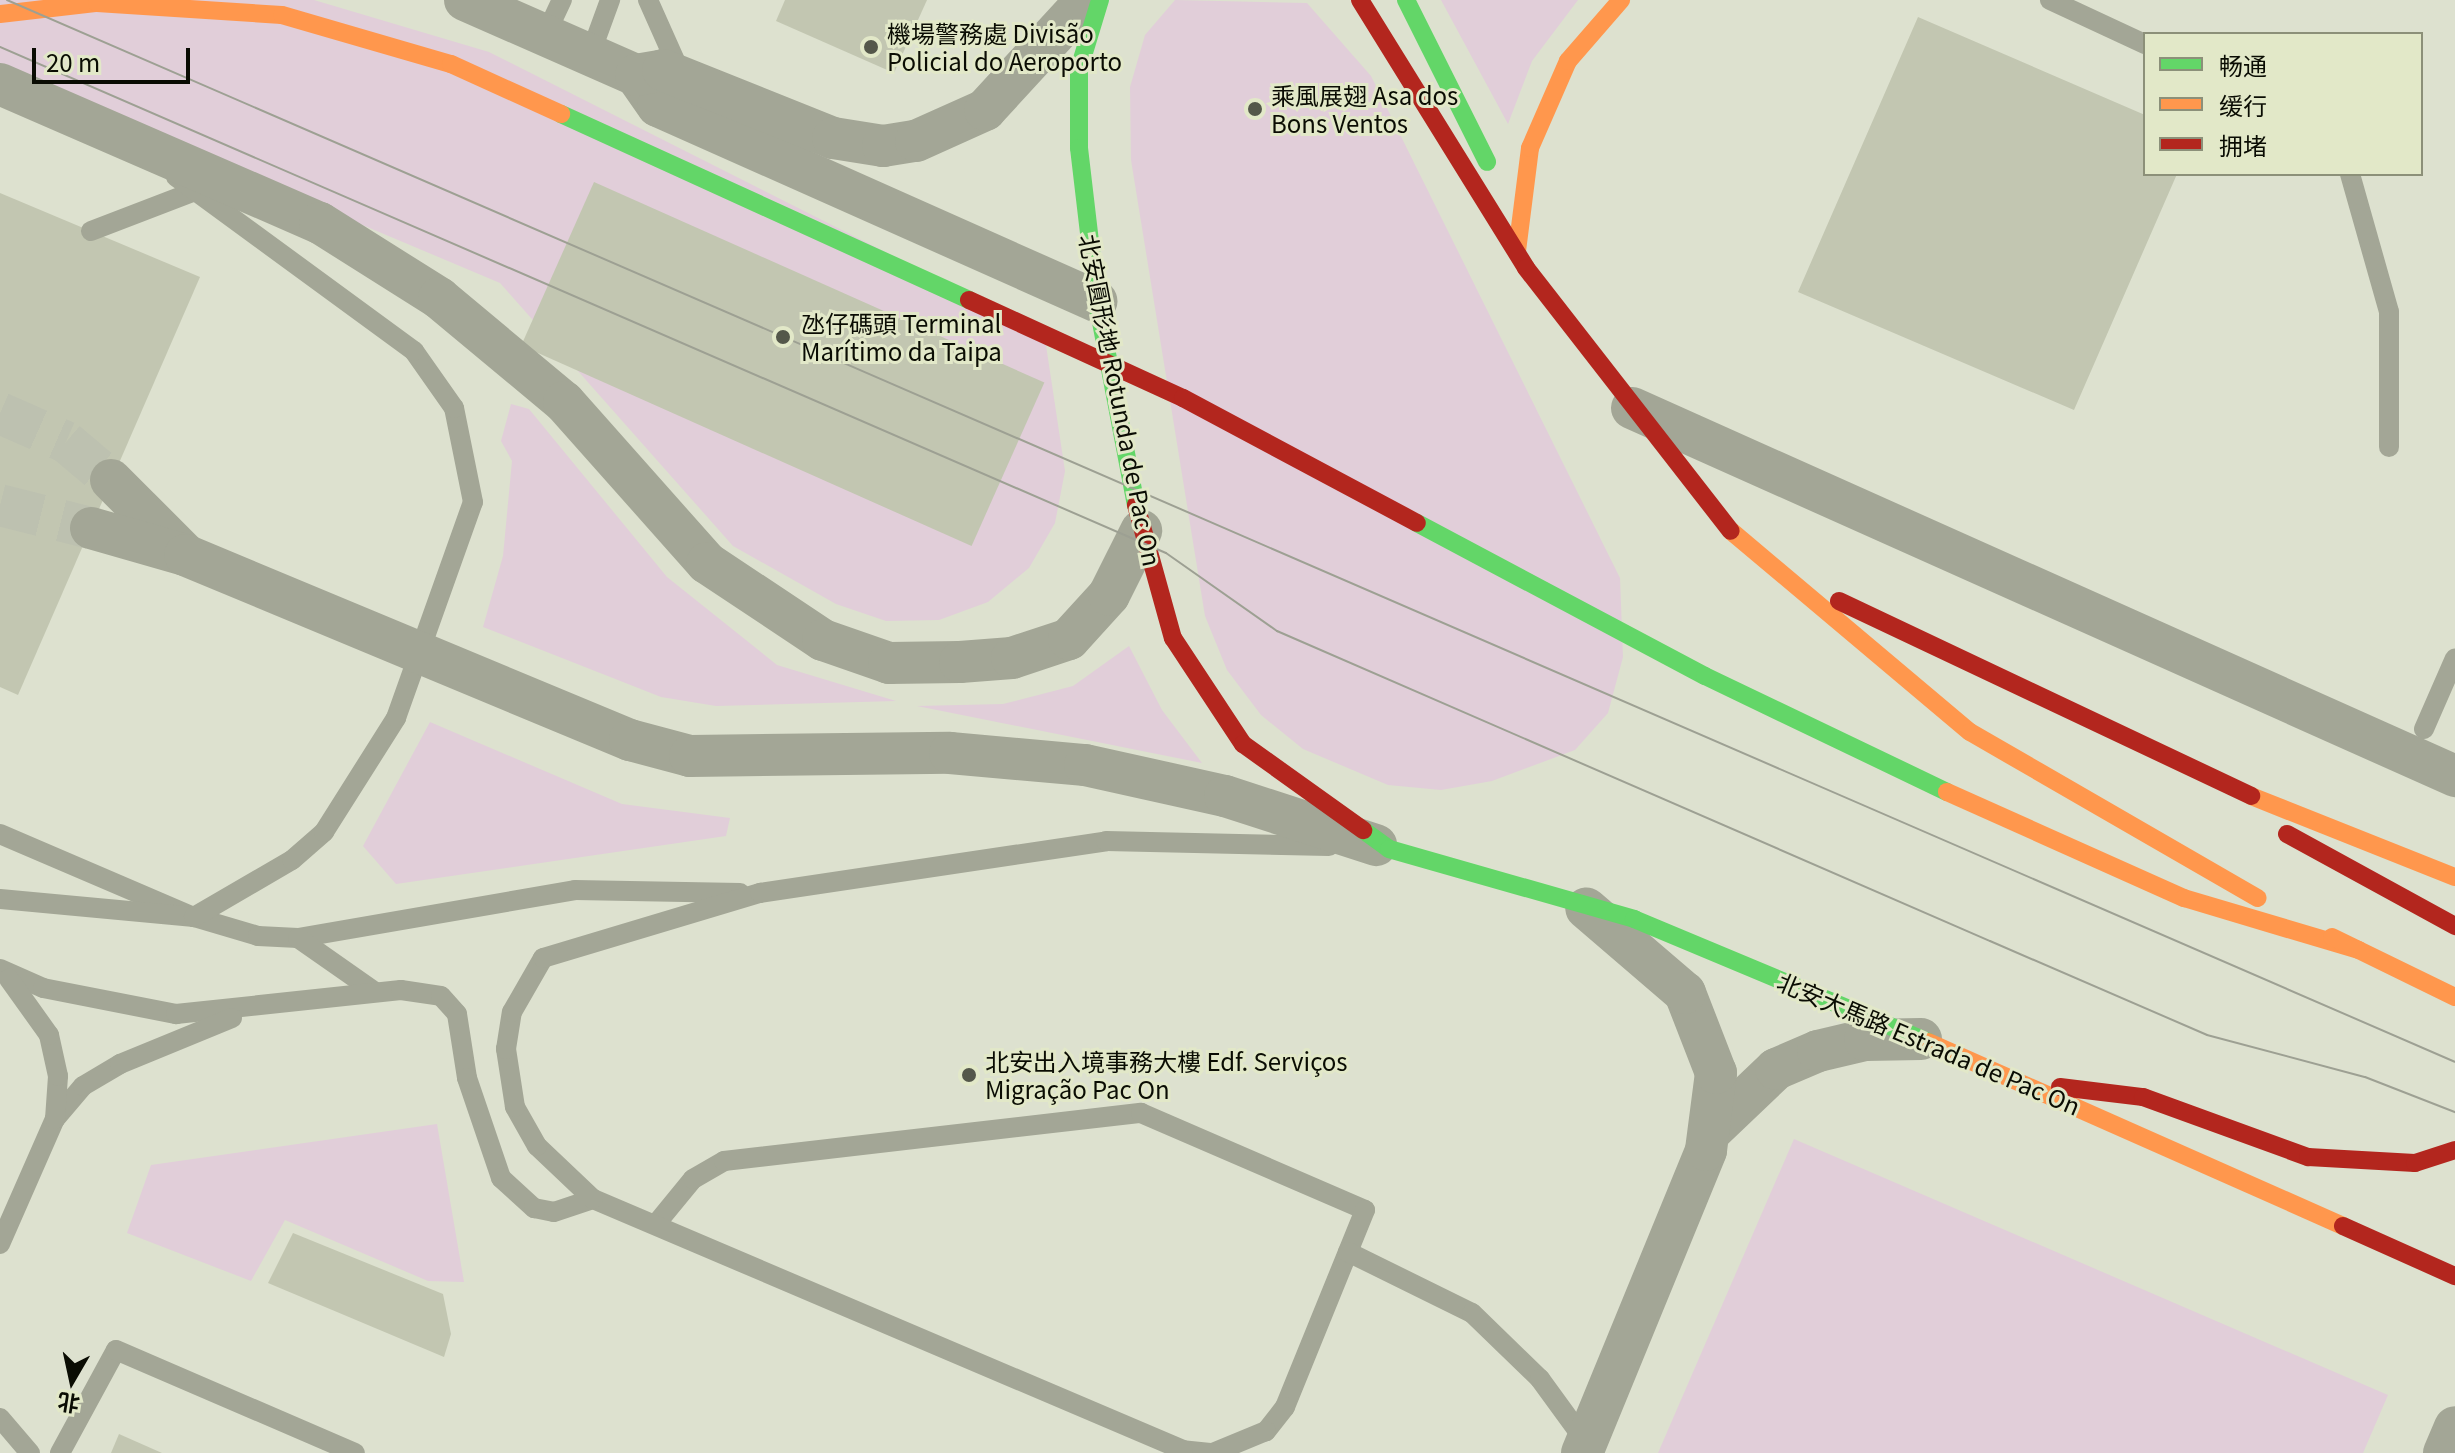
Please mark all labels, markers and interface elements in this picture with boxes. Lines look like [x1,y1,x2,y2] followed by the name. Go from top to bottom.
[887,19,1122,75] place label: 機場警務處 Divisão Policial do Aeroporto
[36,32,194,82] scale bar
[2143,32,2423,176] legend
[862,38,880,56] marker: 機場警務處 Divisão Policial do Aeroporto
[46,44,100,79] text: 20 m
[2219,47,2267,82] text: 畅通
[1271,81,1458,137] place label: 乘風展翅 Asa dos Bons Ventos
[2219,87,2267,122] text: 缓行
[1246,100,1264,118] marker: 乘風展翅 Asa dos Bons Ventos
[2219,127,2267,162] text: 拥堵
[1075,232,1167,568] street label: 北安圓形地 Rotunda de Pac On
[801,309,1002,365] place label: 氹仔碼頭 Terminal Marítimo da Taipa
[772,326,794,348] marker: 氹仔碼頭 Terminal Marítimo da Taipa
[1773,966,2085,1120] street label: 北安大馬路 Estrada de Pac On
[985,1047,1347,1103] place label: 北安出入境事務大樓 Edf. Serviços Migração Pac On
[960,1066,978,1084] marker: 北安出入境事務大樓 Edf. Serviços Migração Pac On
[32,1341,112,1421] north arrow
[55,1387,82,1422] text: 北

